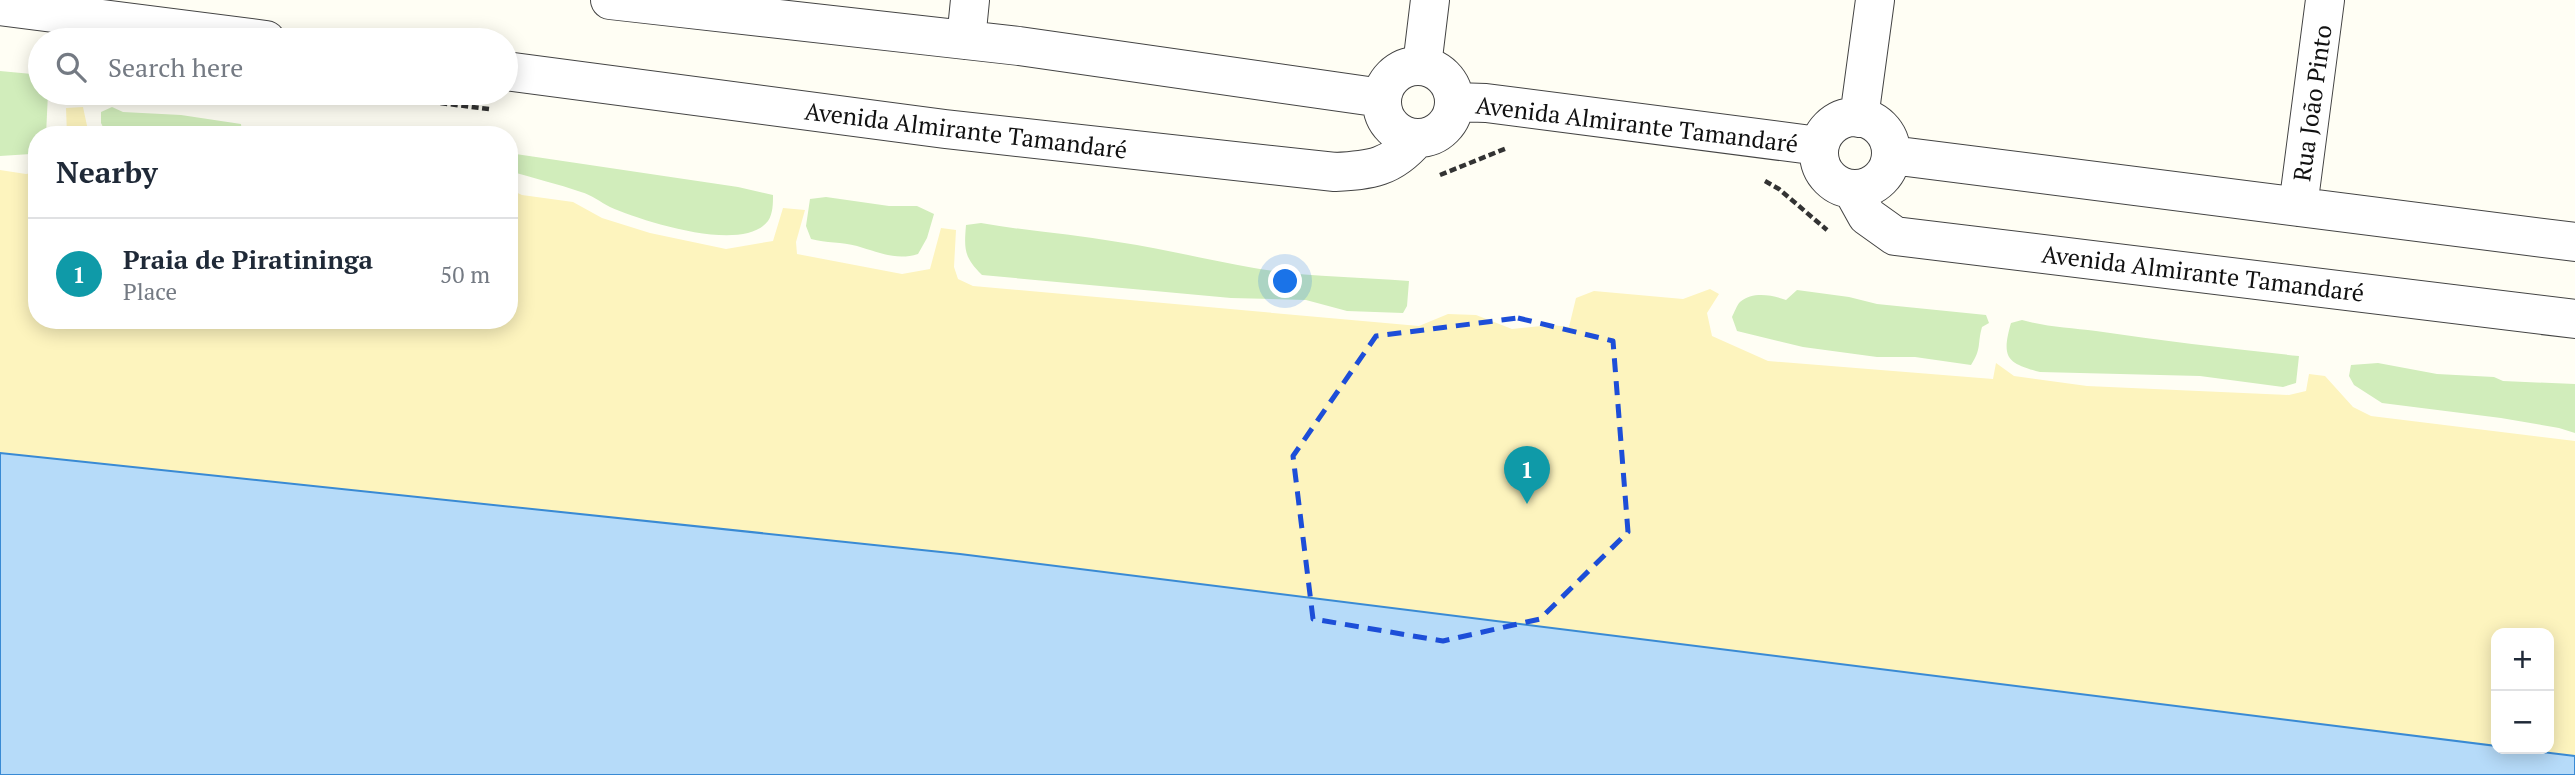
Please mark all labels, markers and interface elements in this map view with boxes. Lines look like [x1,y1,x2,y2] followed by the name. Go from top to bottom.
[2285,23,2339,183] street label: Rua João Pinto
[28,28,518,105] search box
[52,48,90,86] icon: search
[108,50,243,84] text: Search here
[1474,88,1800,160] street label: Avenida Almirante Tamandaré
[803,94,1129,166] street label: Avenida Almirante Tamandaré
[56,152,158,192] text: Nearby
[2040,237,2366,309] street label: Avenida Almirante Tamandaré
[123,242,373,276] text: Praia de Piratininga
[73,259,86,290] text: 1
[440,259,490,290] text: 50 m
[1268,264,1302,298] your location
[123,276,177,307] text: Place
[1504,446,1550,504] pin: 1
[2491,628,2554,754] map controls
[2491,628,2554,691] button: +
[2491,691,2554,754] button: −

